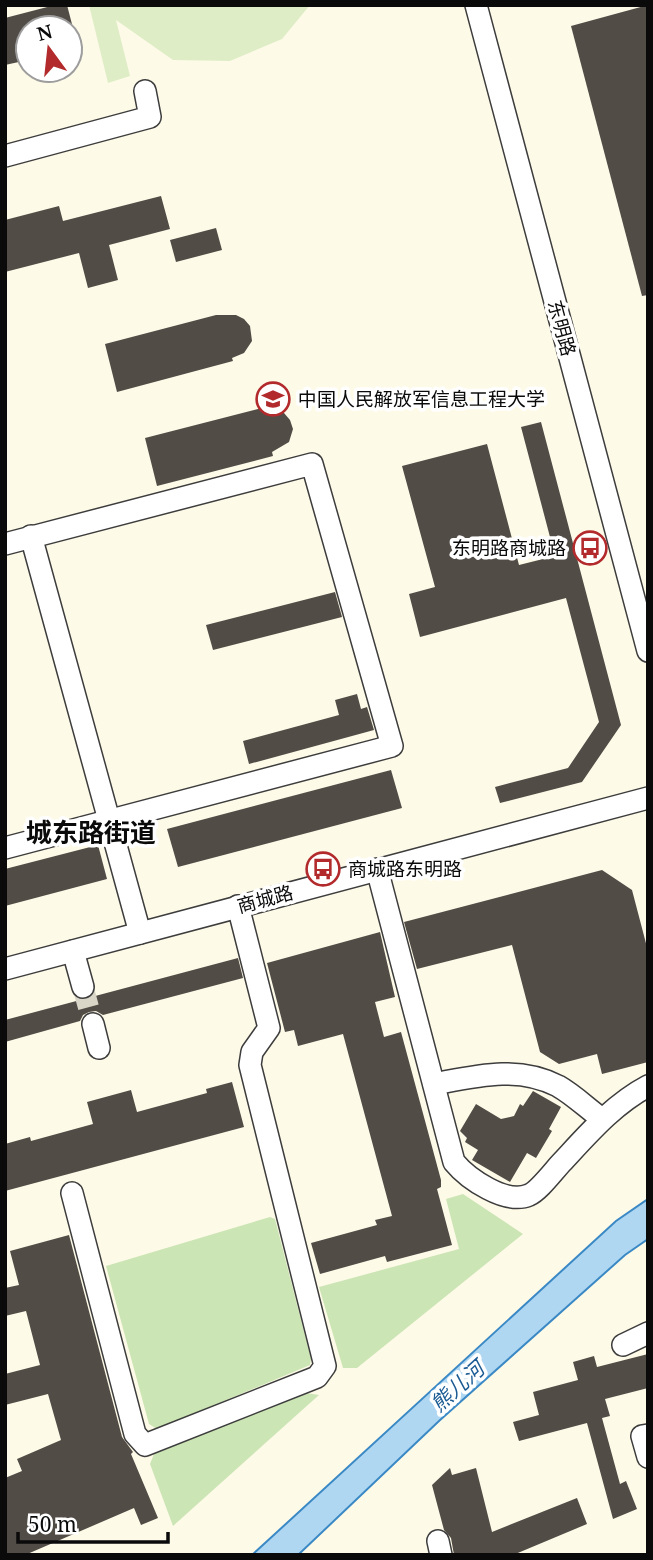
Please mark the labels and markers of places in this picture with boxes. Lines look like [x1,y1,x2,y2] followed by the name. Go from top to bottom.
[254,380,292,418] school or university icon: 中国人民解放军信息工程大学
[298,386,545,412] place label: 中国人民解放军信息工程大学
[571,529,609,567] bus stop icon: 东明路商城路
[452,535,566,561] place label: 东明路商城路
[304,850,342,888] bus stop icon: 商城路东明路
[348,856,462,882] place label: 商城路东明路

